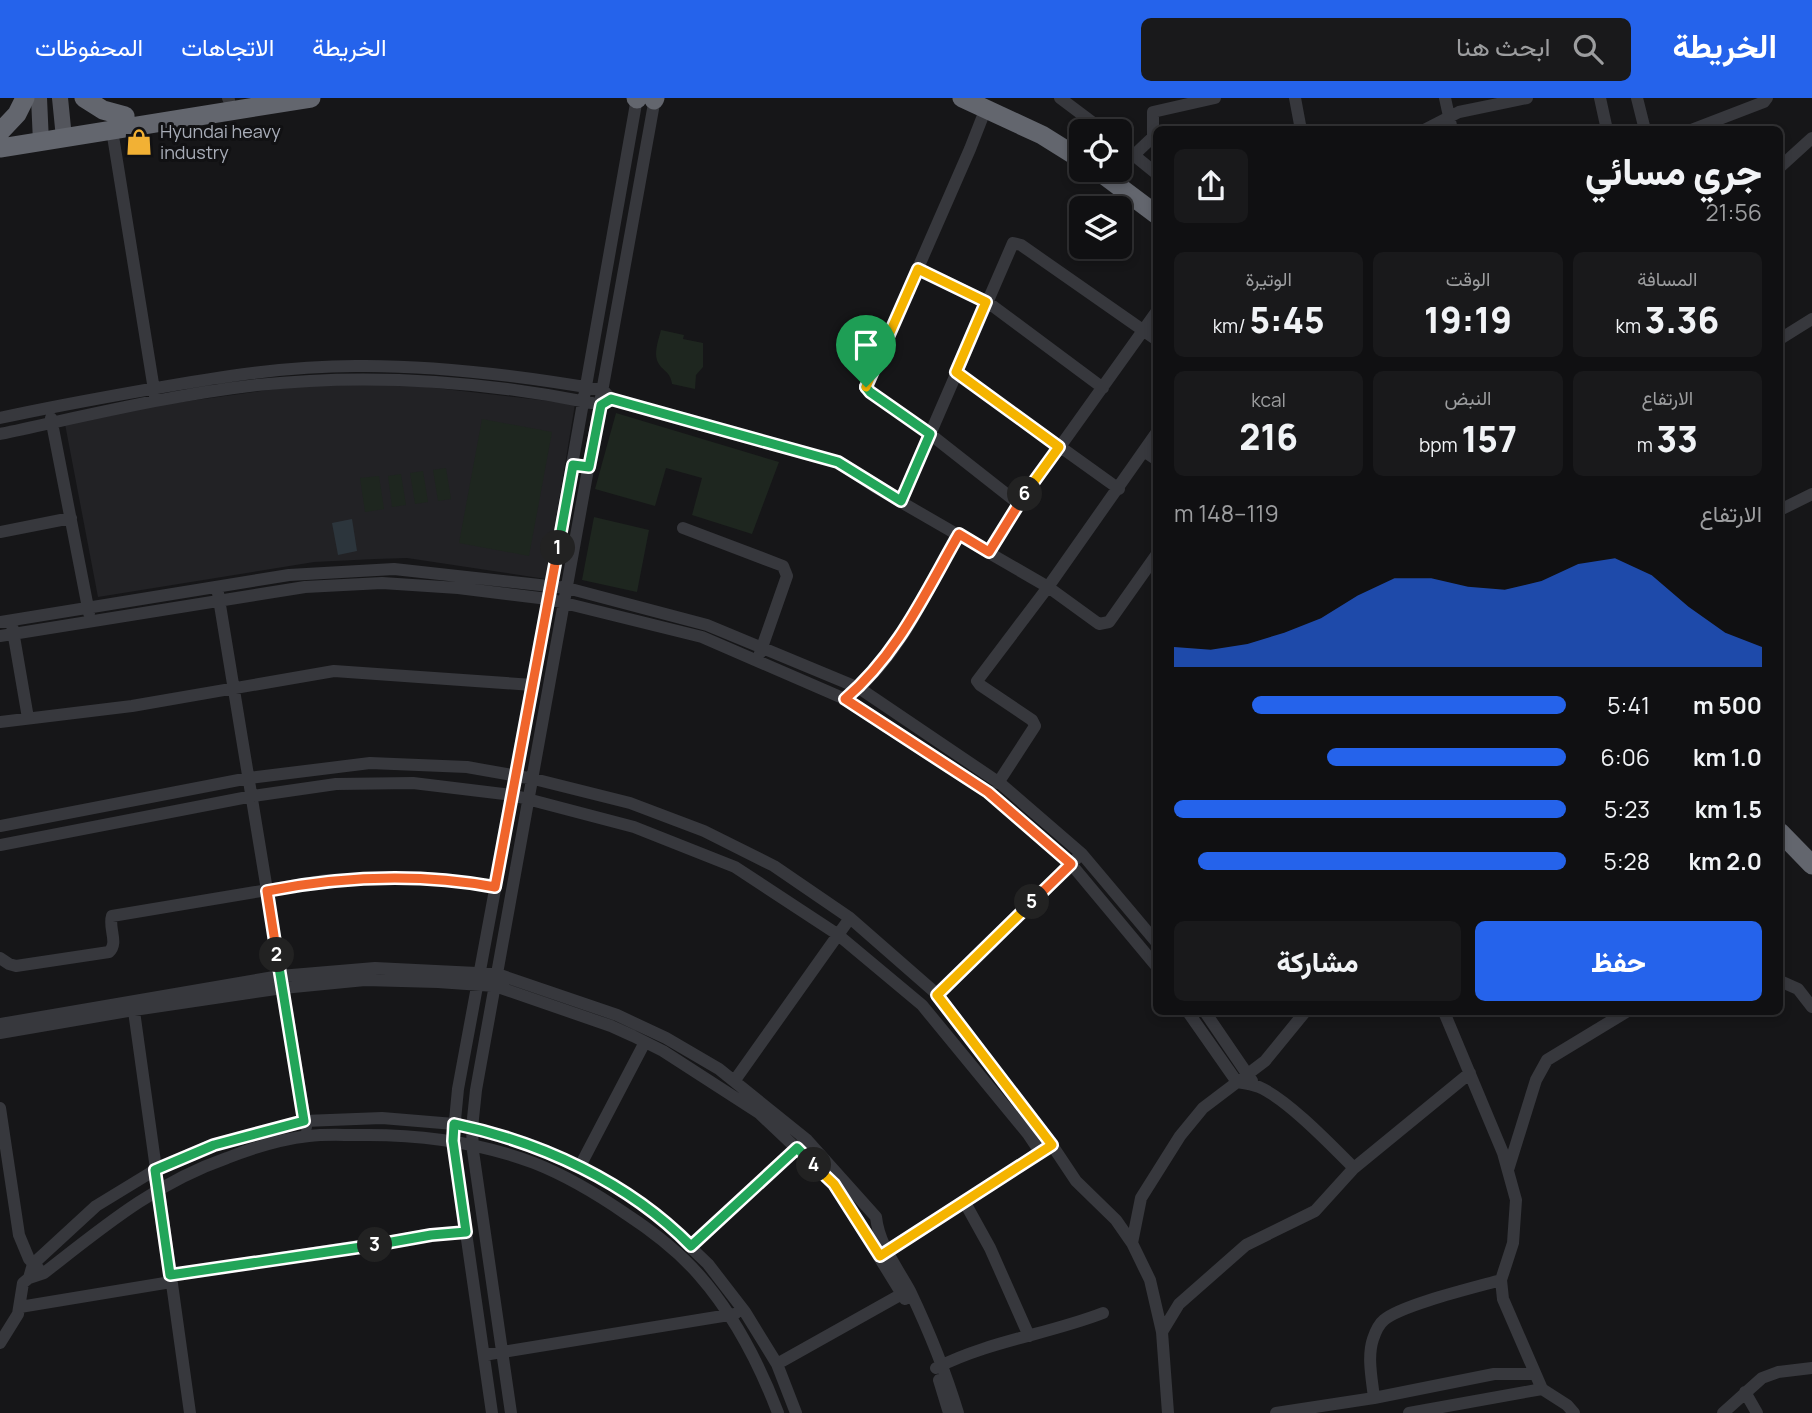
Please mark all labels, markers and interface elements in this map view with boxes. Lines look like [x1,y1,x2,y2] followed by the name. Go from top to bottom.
[1141,18,1631,81] search box
[1673,23,1777,68] text: الخريطة
[1456,28,1551,64] text: ابحث هنا
[35,30,143,63] text: المحفوظات
[181,30,274,63] text: الاتجاهات
[312,30,387,63] text: الخريطة
[1569,30,1607,68] icon: search
[160,119,281,164] place label: Hyundai heavy industry
[1069,119,1132,259] map controls
[1069,119,1132,182] button: locate
[124,127,154,157] shop icon: Hyundai heavy industry
[1585,144,1762,196] text: جري مسائي
[1174,149,1248,223] button: share
[1069,196,1132,259] button: layers
[1705,196,1762,228] text: 21:56
[1245,266,1292,292] text: الوتيرة
[1446,266,1490,292] text: الوقت
[1637,266,1698,292] text: المسافة
[1249,296,1325,344] text: 5:45
[1424,296,1512,344] text: 19:19
[1645,296,1719,344] text: 3.36
[1213,313,1249,339] text: /km
[1615,313,1645,339] text: km
[836,315,896,387] pin
[847,326,885,364] icon: arrive
[1445,385,1492,411] text: النبض
[1642,385,1693,411] text: الارتفاع
[1251,387,1286,413] text: kcal
[1239,413,1298,461] text: 216
[1461,415,1517,463] text: 157
[1657,415,1698,463] text: 33
[1419,432,1461,458] text: bpm
[1637,432,1657,458] text: m
[1007,476,1042,512] pin: 6
[1019,480,1030,506] text: 6
[1174,497,1279,529] text: 119–148 m
[1700,497,1762,529] text: الارتفاع
[540,531,576,566] pin: 1
[553,534,562,560] text: 1
[1607,689,1650,721] text: 5:41
[1693,689,1762,721] text: 500 m
[1601,741,1650,773] text: 6:06
[1693,741,1762,773] text: 1.0 km
[1604,793,1650,825] text: 5:23
[1695,793,1762,825] text: 1.5 km
[1603,845,1650,877] text: 5:28
[1689,845,1762,877] text: 2.0 km
[1014,884,1050,920] pin: 5
[1026,888,1037,914] text: 5
[1174,921,1461,1001] button: مشاركة
[1475,921,1762,1001] button: حفظ
[260,938,294,972] pin: 2
[271,941,282,967] text: 2
[796,1148,832,1182] pin: 4
[808,1151,819,1177] text: 4
[358,1228,392,1262] pin: 3
[369,1231,380,1257] text: 3

